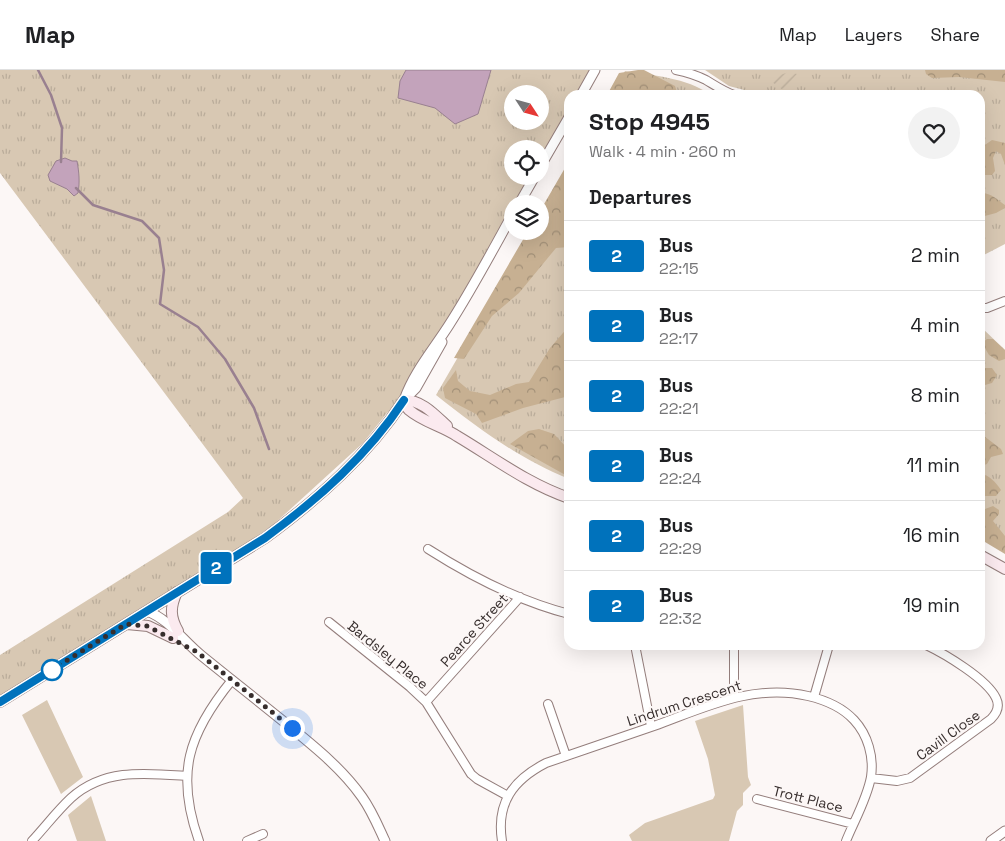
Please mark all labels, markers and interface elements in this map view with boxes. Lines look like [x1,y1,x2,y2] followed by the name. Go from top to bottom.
[25,19,75,50] text: Map
[779,23,817,46] text: Map
[845,23,902,46] text: Layers
[930,23,980,46] text: Share
[504,85,549,130] north arrow
[504,85,549,240] map controls
[589,106,710,137] text: Stop 4945
[908,107,960,159] button: heart
[504,140,549,185] button: locate
[589,141,736,162] text: Walk · 4 min · 260 m
[589,185,692,210] text: Departures
[504,195,549,240] button: layers
[659,233,693,258] text: Bus
[911,243,960,268] text: 2 min
[611,244,622,267] text: 2
[659,258,699,279] text: 22:15
[659,303,693,328] text: Bus
[911,313,960,338] text: 4 min
[611,314,622,337] text: 2
[659,328,698,349] text: 22:17
[659,373,693,398] text: Bus
[911,383,960,408] text: 8 min
[611,384,622,407] text: 2
[659,398,699,419] text: 22:21
[659,443,693,468] text: Bus
[907,453,960,478] text: 11 min
[611,454,622,477] text: 2
[659,468,702,489] text: 22:24
[659,513,693,538] text: Bus
[903,523,960,548] text: 16 min
[611,524,622,547] text: 2
[659,538,702,559] text: 22:29
[200,552,232,584] line badge: 2
[211,556,221,579] text: 2
[659,583,693,608] text: Bus
[436,590,512,670] street label: Pearce Street
[903,593,960,618] text: 19 min
[611,594,622,617] text: 2
[659,608,702,629] text: 22:32
[344,617,432,693] street label: Bardsley Place
[41,659,63,681] unlabelled marker
[624,676,744,730] street label: Lindrum Crescent
[912,706,984,764] street label: Cavill Close
[280,716,305,741] your location
[771,782,845,816] street label: Trott Place

